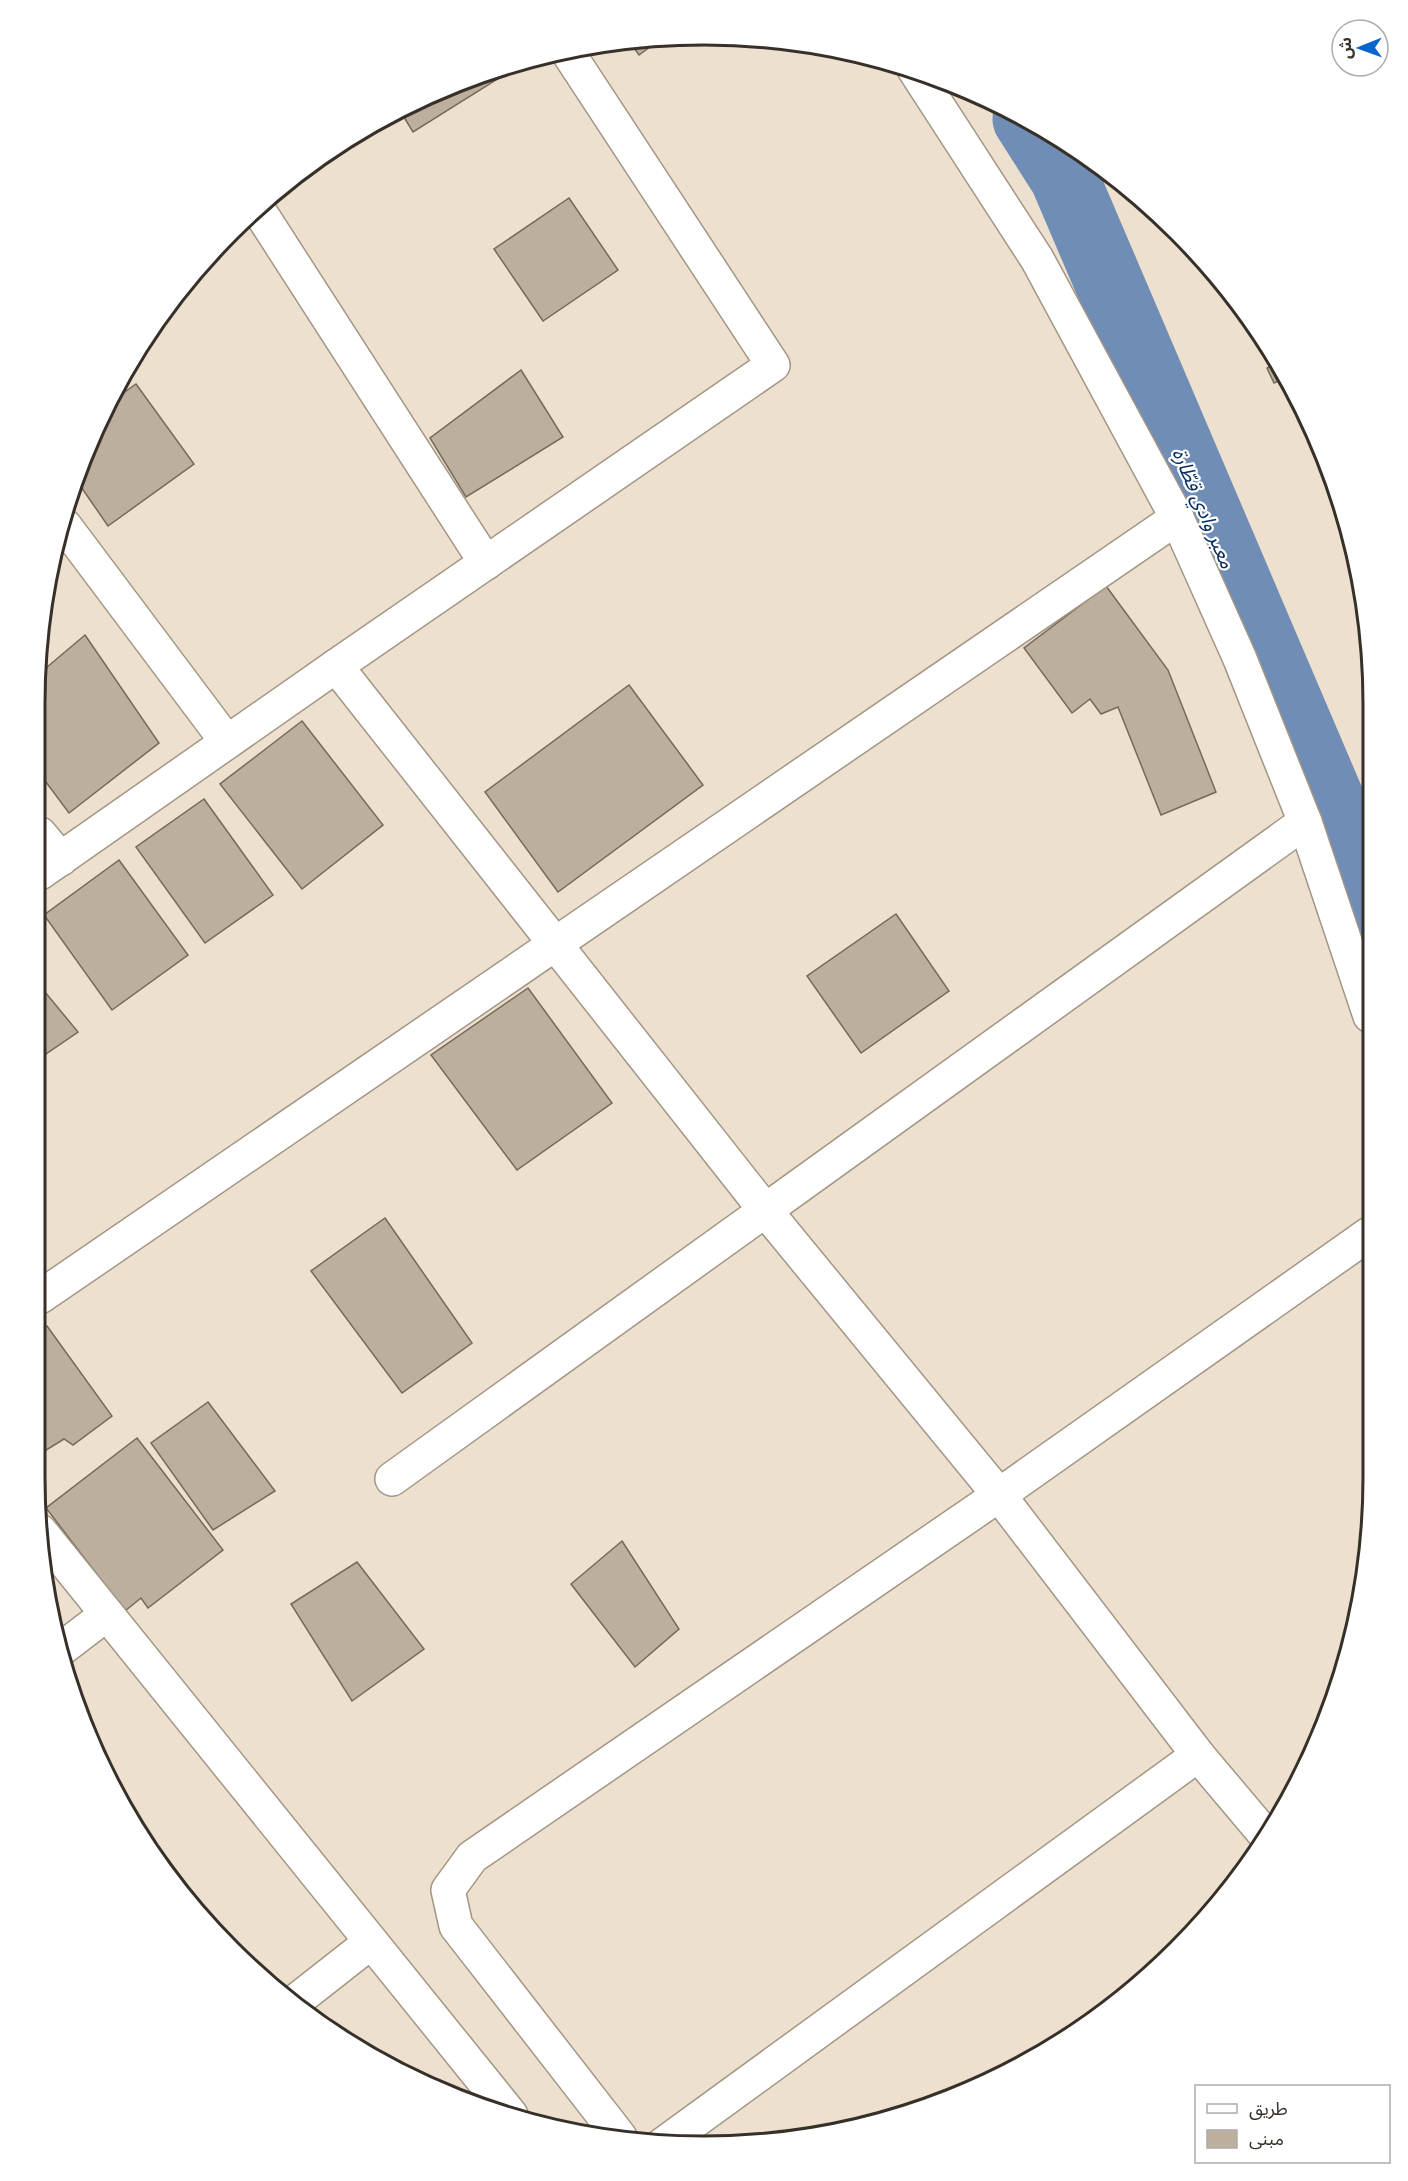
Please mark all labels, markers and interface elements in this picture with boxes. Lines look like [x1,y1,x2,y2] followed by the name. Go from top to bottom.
[1330,18,1390,78] north arrow
[1334,37,1356,59] text: ش
[1164,444,1242,574] water label: معبر وادي قطّارة
[1195,2085,1390,2163] legend
[1249,2096,1288,2120] text: طريق
[1249,2126,1284,2150] text: مبنى

